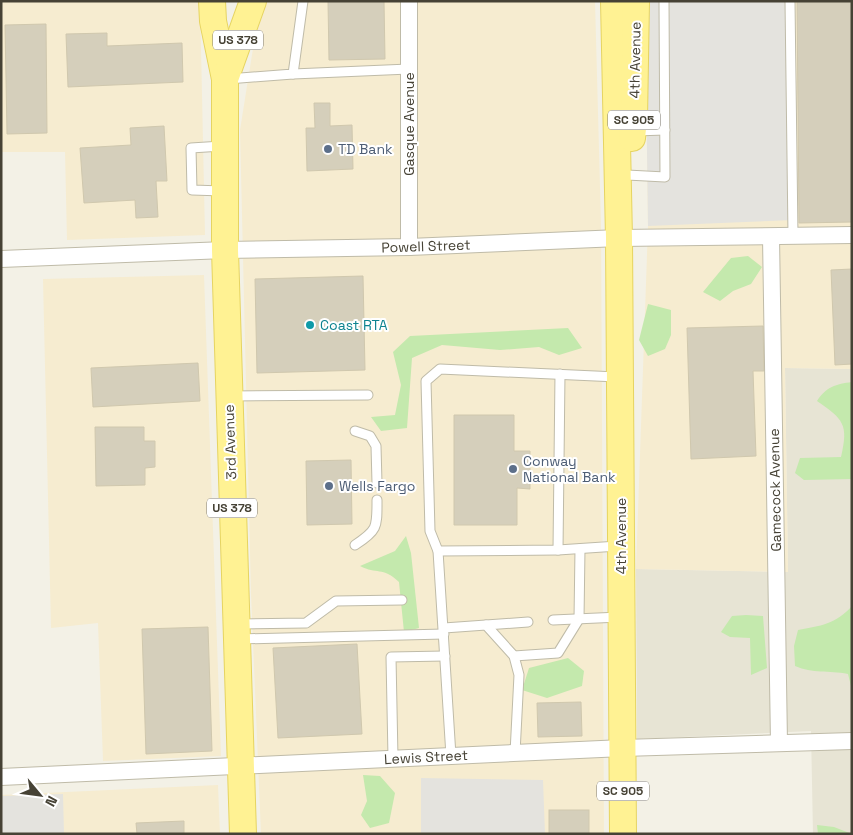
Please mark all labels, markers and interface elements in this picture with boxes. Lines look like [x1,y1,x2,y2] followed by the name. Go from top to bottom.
[625,22,645,98] street label: 4th Avenue
[213,30,263,50] road number: US 378
[400,72,418,176] street label: Gasque Avenue
[608,110,660,130] road number: SC 905
[338,140,393,158] place label: TD Bank
[322,143,334,155] marker: TD Bank
[381,235,471,257] street label: Powell Street
[320,316,388,334] place label: Coast RTA
[304,319,316,331] marker: Coast RTA
[220,404,240,480] street label: 3rd Avenue
[765,428,785,552] street label: Gamecock Avenue
[523,452,616,486] place label: Conway National Bank
[507,463,519,475] marker: Conway National Bank
[339,477,415,495] place label: Wells Fargo
[323,480,335,492] marker: Wells Fargo
[207,498,257,518] road number: US 378
[612,498,630,574] street label: 4th Avenue
[384,746,468,768] street label: Lewis Street
[15,770,65,820] north arrow
[597,781,649,800] road number: SC 905
[41,793,62,810] text: N

